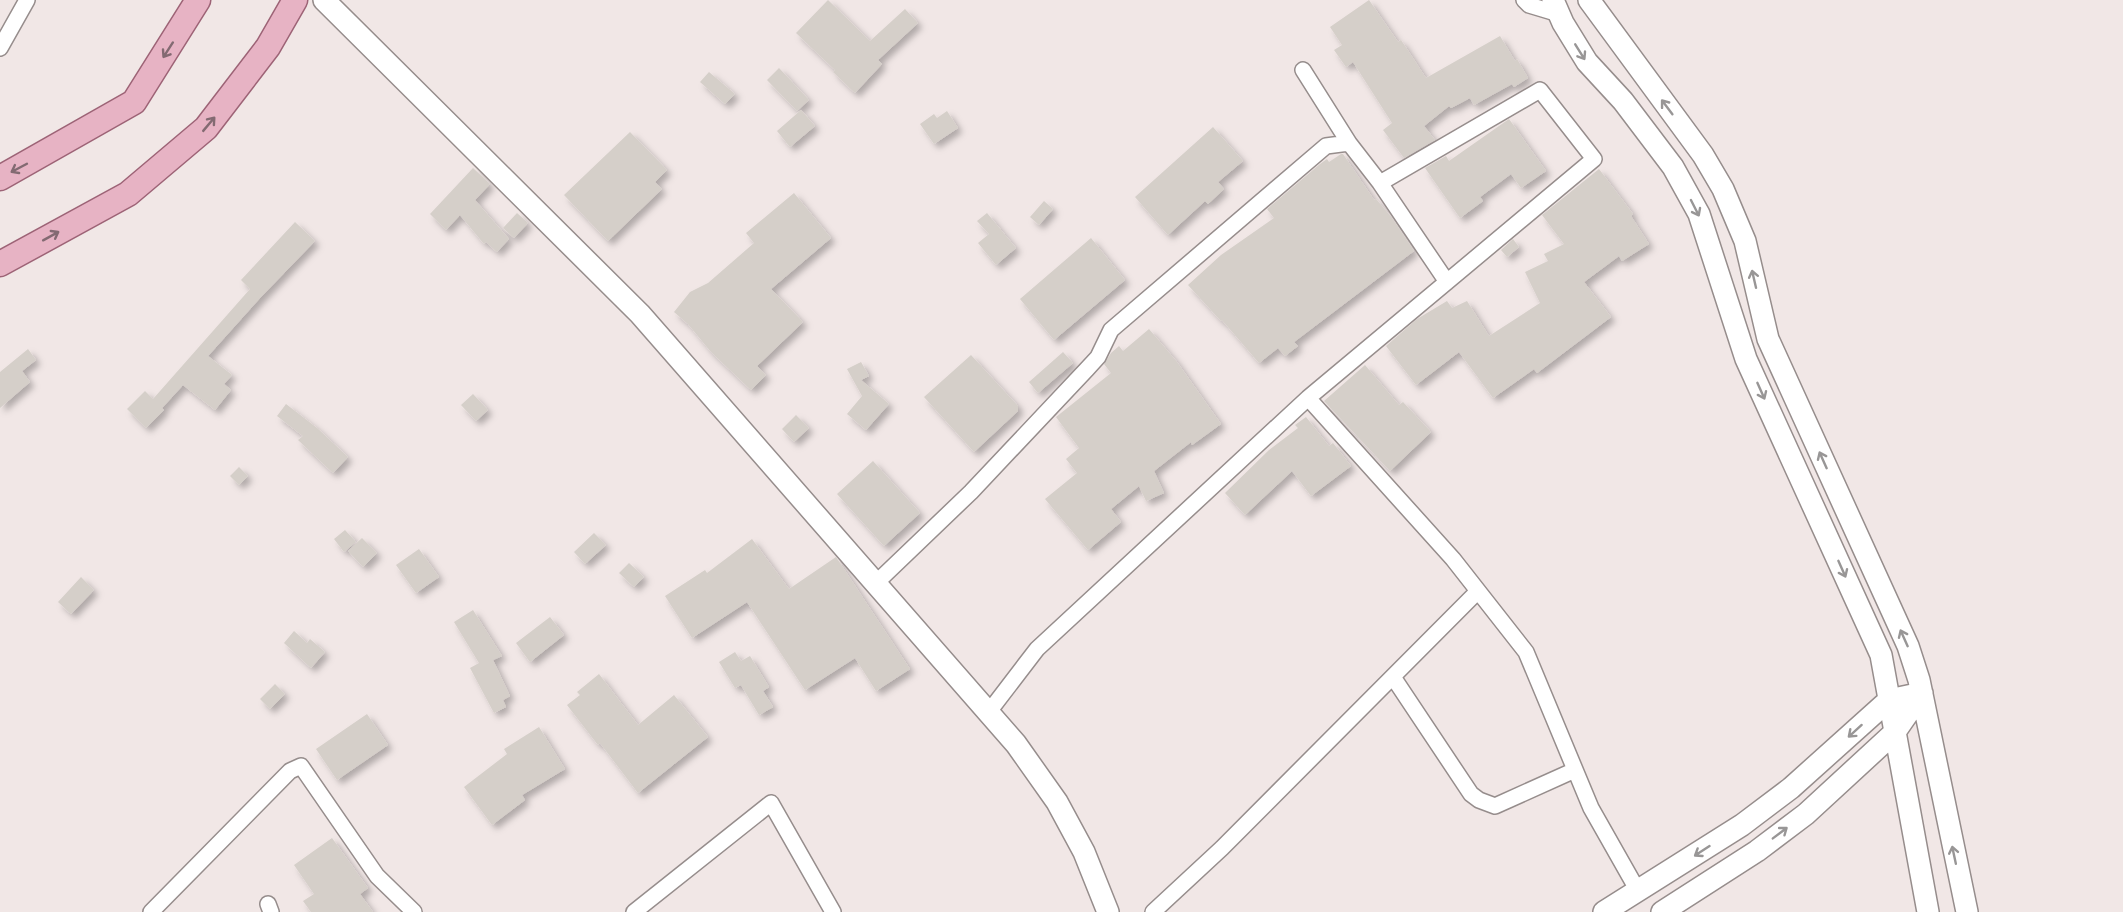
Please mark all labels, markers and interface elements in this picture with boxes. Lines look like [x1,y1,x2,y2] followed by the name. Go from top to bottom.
[161,41,173,58] one-way arrow
[1575,43,1587,60] one-way arrow
[1661,99,1674,115] one-way arrow
[202,117,216,132] one-way arrow
[11,162,28,174] one-way arrow
[1690,199,1702,217] one-way arrow
[42,230,59,242] one-way arrow
[1747,270,1759,289] one-way arrow
[1756,382,1767,400] one-way arrow
[1817,452,1829,470] one-way arrow
[1836,559,1848,577] one-way arrow
[1898,629,1909,648] one-way arrow
[1848,724,1863,738] one-way arrow
[1772,827,1788,840] one-way arrow
[1694,845,1711,857] one-way arrow
[1948,846,1960,865] one-way arrow

